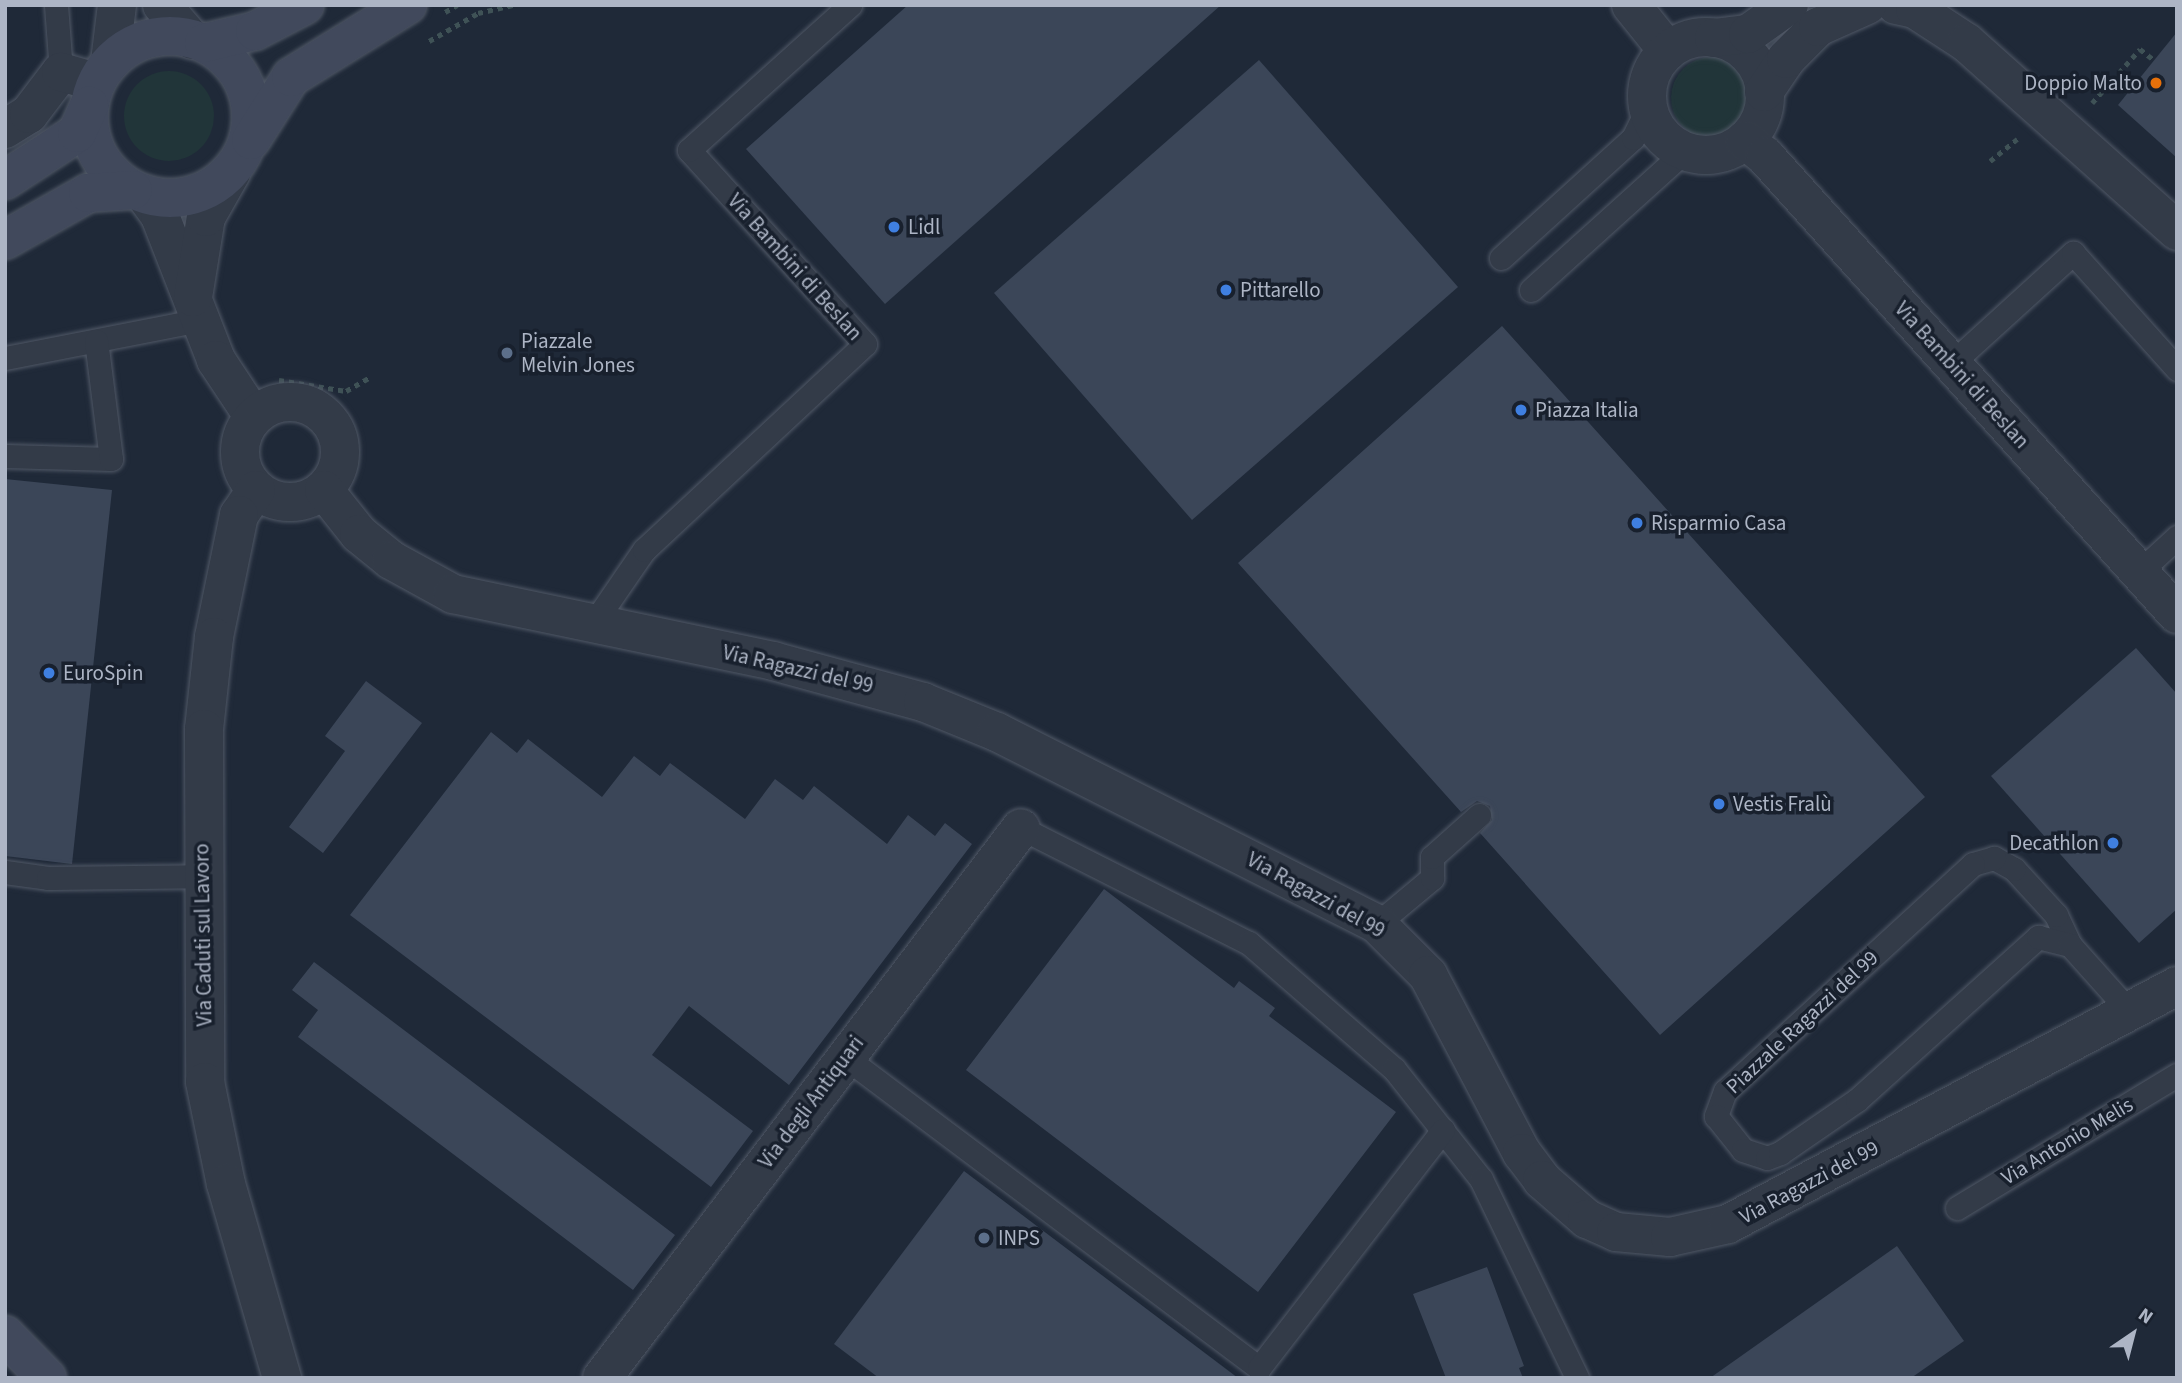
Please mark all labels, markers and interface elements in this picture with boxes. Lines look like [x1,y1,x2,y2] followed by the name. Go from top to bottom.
[2024,70,2142,96] place label: Doppio Malto
[2148,75,2164,91] marker: Doppio Malto
[722,188,868,346] street label: Via Bambini di Beslan
[908,214,940,240] place label: Lidl
[886,219,902,235] marker: Lidl
[1240,277,1321,303] place label: Pittarello
[1218,282,1234,298] marker: Pittarello
[1889,296,2035,454] street label: Via Bambini di Beslan
[521,328,635,378] place label: Piazzale Melvin Jones
[499,345,515,361] marker: Piazzale Melvin Jones
[1535,397,1639,423] place label: Piazza Italia
[1513,402,1529,418] marker: Piazza Italia
[1651,510,1786,536] place label: Risparmio Casa
[1629,515,1645,531] marker: Risparmio Casa
[720,639,876,699] street label: Via Ragazzi del 99
[63,660,143,686] place label: EuroSpin
[41,665,57,681] marker: EuroSpin
[1733,791,1832,817] place label: Vestis Fralù
[1711,796,1727,812] marker: Vestis Fralù
[2009,830,2099,856] place label: Decathlon
[2105,835,2121,851] marker: Decathlon
[189,843,217,1027] street label: Via Caduti sul Lavoro
[1243,847,1389,943] street label: Via Ragazzi del 99
[1721,945,1883,1099] street label: Piazzale Ragazzi del 99
[753,1031,869,1173] street label: Via degli Antiquari
[1997,1092,2137,1190] street label: Via Antonio Melis
[1735,1135,1883,1229] street label: Via Ragazzi del 99
[998,1225,1040,1251] place label: INPS
[976,1230,992,1246] marker: INPS
[2098,1299,2168,1369] north arrow
[2132,1302,2158,1331] text: N

